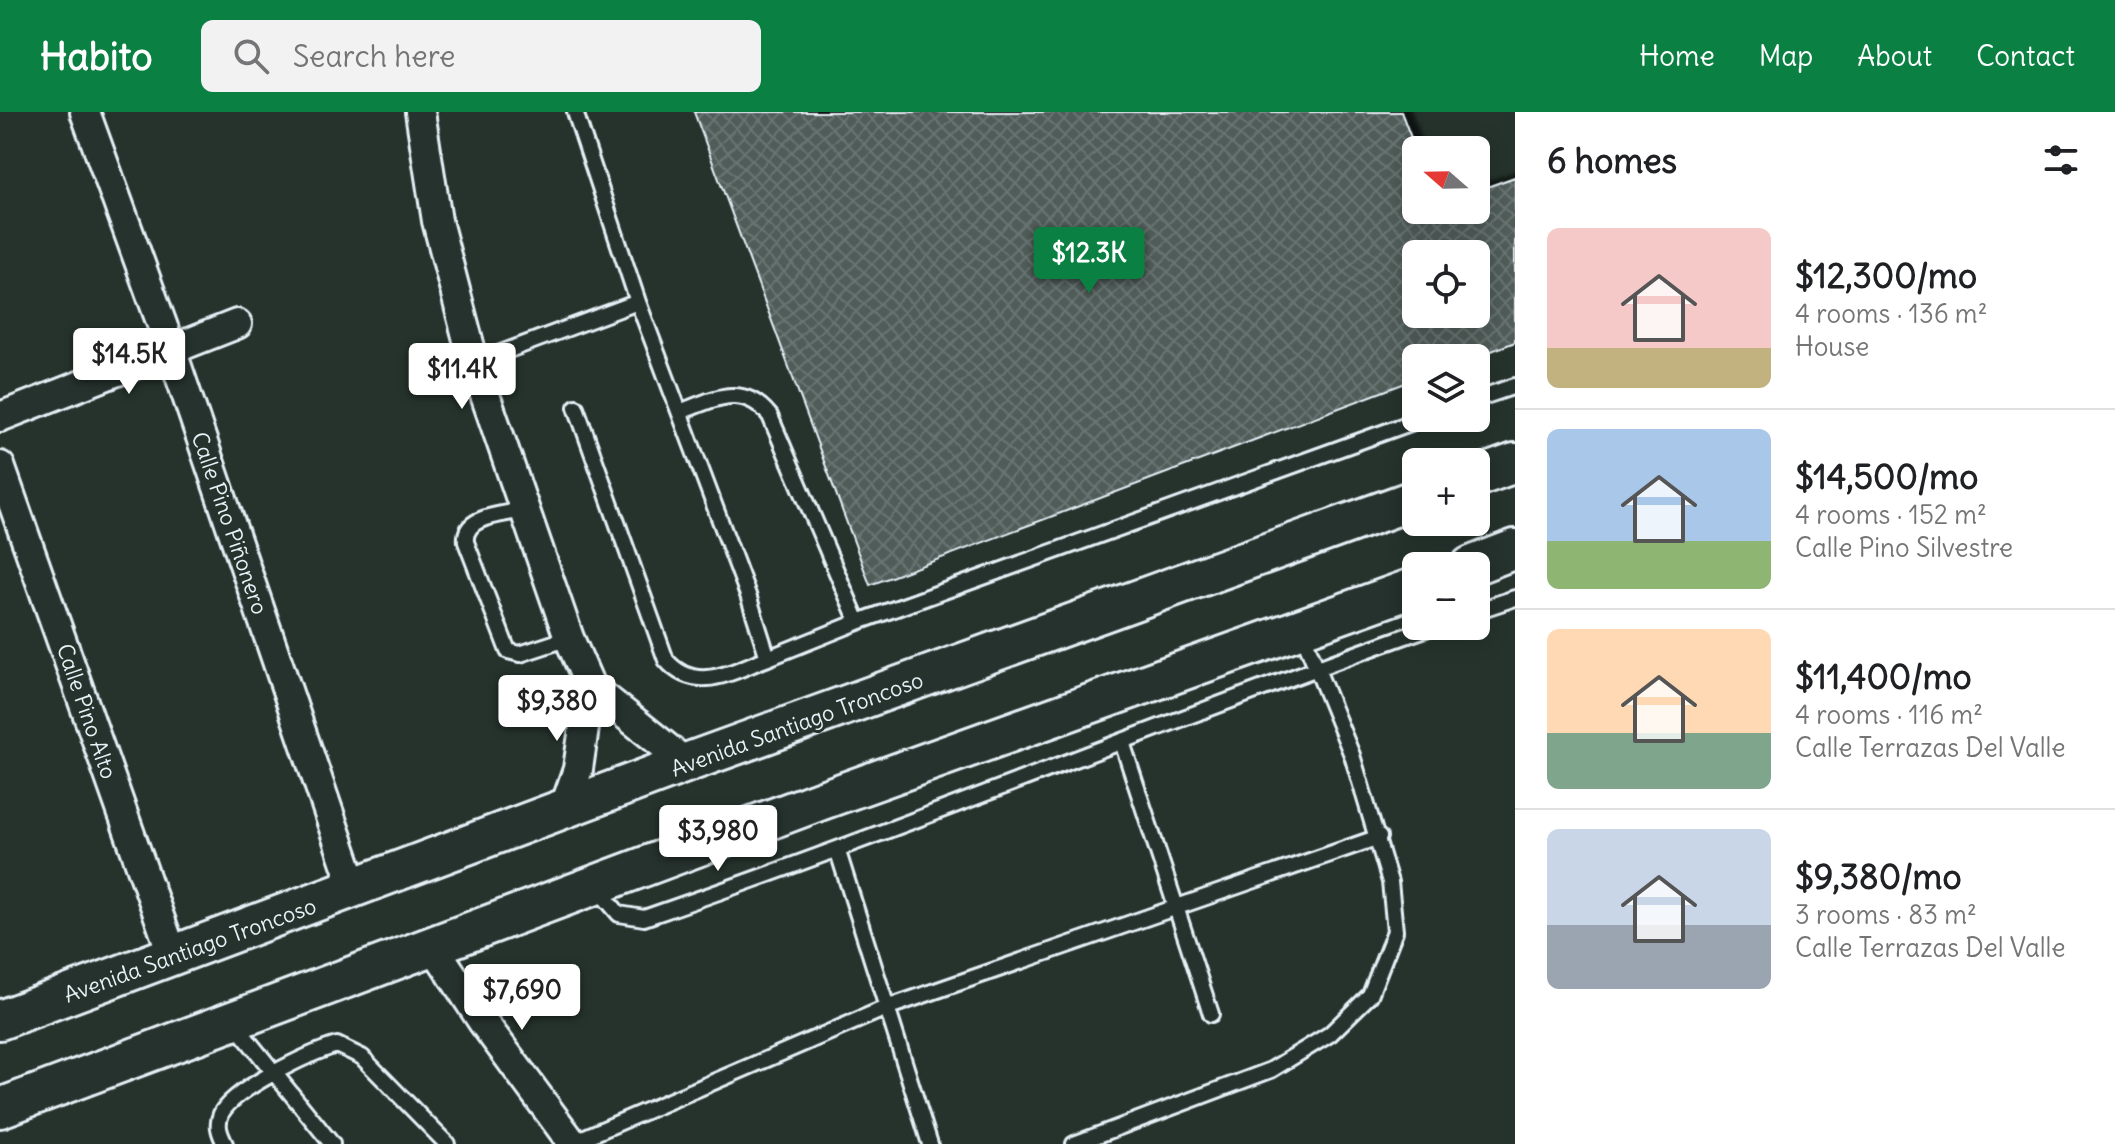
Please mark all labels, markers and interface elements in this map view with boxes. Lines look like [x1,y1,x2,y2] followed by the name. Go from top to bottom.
[201,20,761,92] search box
[40,33,153,80] text: Habito
[229,34,273,78] icon: search
[293,37,455,75] text: Search here
[1639,38,1715,74] text: Home
[1759,38,1813,74] text: Map
[1857,38,1932,74] text: About
[1976,38,2075,74] text: Contact
[1402,136,1490,224] north arrow
[1402,136,1490,640] map controls
[2039,138,2083,182] icon: filters
[1547,139,1677,182] text: 6 homes
[1024,227,1154,295] pin: $12.3K
[1052,236,1126,269] text: $12.3K
[1402,240,1490,328] button: locate
[1795,254,1977,297] text: $12,300/mo
[1611,260,1707,356] icon: home
[1795,297,1987,330] text: 4 rooms · 136 m²
[64,328,194,396] pin: $14.5K
[1795,330,1869,363] text: House
[91,337,167,370] text: $14.5K
[397,343,527,411] pin: $11.4K
[1402,344,1490,432] button: layers
[427,352,497,385] text: $11.4K
[186,428,274,618] street label: Calle Pino Piñonero
[1402,448,1490,536] button: +
[1795,455,1978,498] text: $14,500/mo
[1611,461,1707,557] icon: home
[1795,498,1987,531] text: 4 rooms · 152 m²
[1795,531,2013,564] text: Calle Pino Silvestre
[1402,552,1490,640] button: −
[51,640,123,782] street label: Calle Pino Alto
[1795,655,1972,698] text: $11,400/mo
[1611,661,1707,757] icon: home
[667,665,927,783] street label: Avenida Santiago Troncoso
[492,675,622,743] pin: $9,380
[516,684,598,717] text: $9,380
[1795,698,1983,731] text: 4 rooms · 116 m²
[1795,731,2065,764] text: Calle Terrazas Del Valle
[653,805,783,873] pin: $3,980
[677,814,759,847] text: $3,980
[1795,855,1962,898] text: $9,380/mo
[1611,861,1707,957] icon: home
[60,891,320,1009] street label: Avenida Santiago Troncoso
[1795,898,1977,931] text: 3 rooms · 83 m²
[1795,931,2065,964] text: Calle Terrazas Del Valle
[457,964,587,1032] pin: $7,690
[482,973,562,1006] text: $7,690

